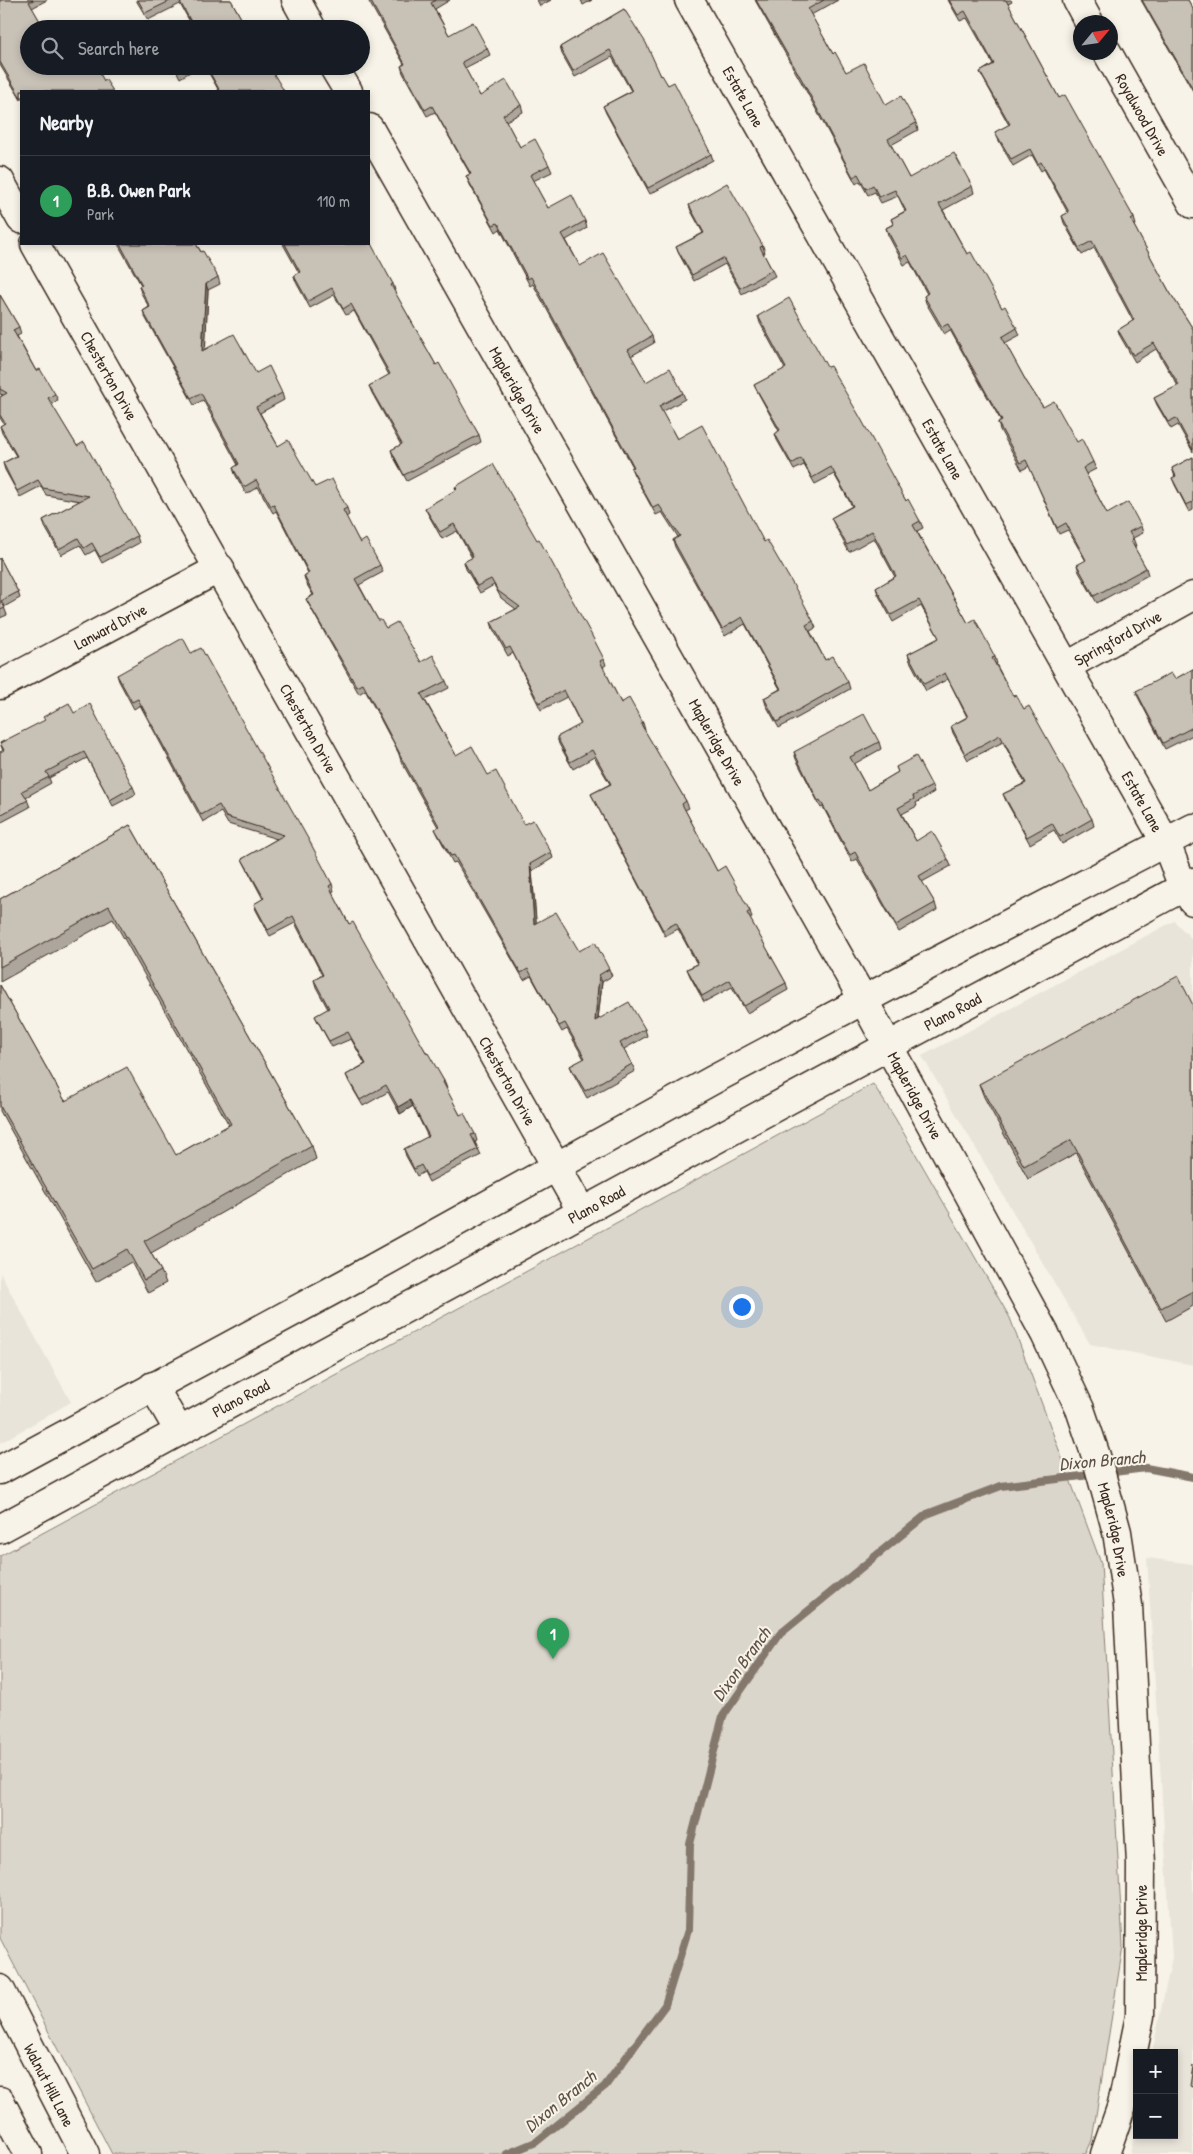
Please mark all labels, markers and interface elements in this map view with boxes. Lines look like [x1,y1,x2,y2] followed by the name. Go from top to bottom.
[1073,15,1118,60] north arrow
[20,20,370,75] search box
[38,34,66,62] icon: search
[78,35,159,61] text: Search here
[718,62,770,131] street label: Estate Lane
[1110,69,1175,160] street label: Royalwood Drive
[40,108,93,137] text: Nearby
[87,177,190,203] text: B.B. Owen Park
[53,190,59,212] text: 1
[317,190,350,212] text: 110 m
[87,203,114,225] text: Park
[75,327,144,425] street label: Chesterton Drive
[484,342,551,438] street label: Mapleridge Drive
[917,415,969,484] street label: Estate Lane
[70,598,151,655] street label: Lanward Drive
[1070,604,1166,671] street label: Springford Drive
[275,679,343,777] street label: Chesterton Drive
[684,695,751,790] street label: Mapleridge Drive
[1117,767,1169,836] street label: Estate Lane
[920,987,985,1036] street label: Plano Road
[474,1032,542,1130] street label: Chesterton Drive
[883,1048,948,1144] street label: Mapleridge Drive
[564,1180,629,1229] street label: Plano Road
[729,1294,755,1320] your location
[208,1374,273,1422] street label: Plano Road
[1058,1444,1147,1476] water label: Dixon Branch
[1093,1480,1135,1579] street label: Mapleridge Drive
[537,1618,569,1659] pin: 1
[706,1621,777,1706] water label: Dixon Branch
[1130,1884,1152,1981] street label: Mapleridge Drive
[19,2040,80,2131] street label: Walnut Hill Lane
[1133,2049,1178,2139] map controls
[1133,2049,1178,2094] button: +
[519,2063,602,2138] water label: Dixon Branch
[1133,2094,1178,2139] button: −

